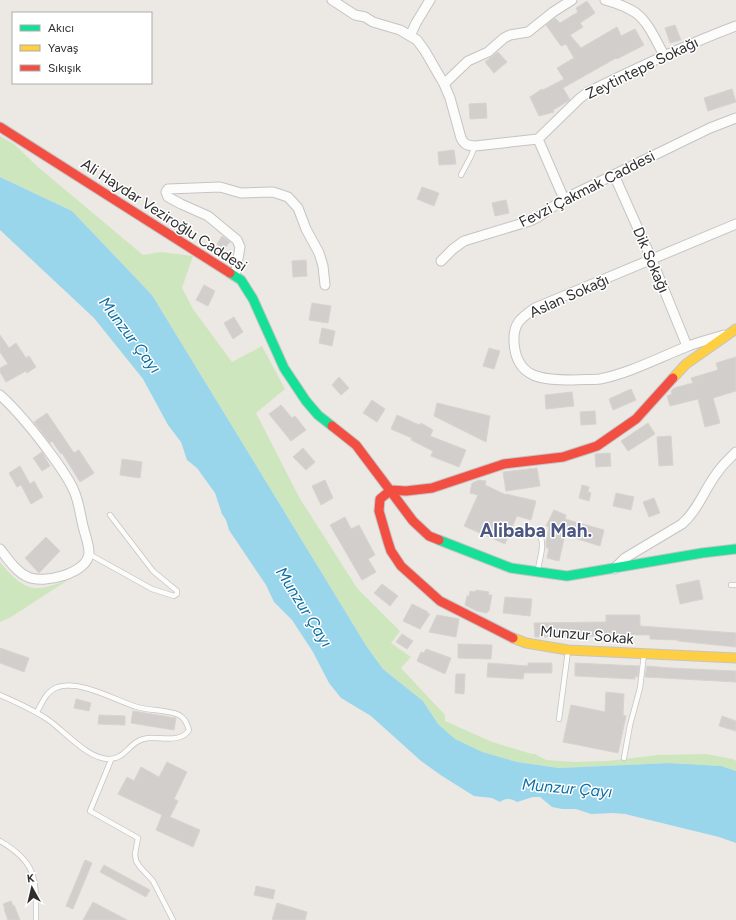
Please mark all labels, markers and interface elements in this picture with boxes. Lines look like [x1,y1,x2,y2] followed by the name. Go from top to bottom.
[12,12,152,84] legend
[48,21,74,35] text: Akıcı
[583,33,701,103] street label: Zeytintepe Sokağı
[48,41,79,55] text: Yavaş
[48,61,81,75] text: Sıkışık
[516,147,658,231] street label: Fevzi Çakmak Caddesi
[78,155,250,275] street label: Ali Haydar Veziroğlu Caddesi
[629,224,673,296] street label: Dik Sokağı
[526,270,612,322] street label: Aslan Sokağı
[95,293,165,377] water label: Munzur Çayı
[480,519,592,542] district label: Alibaba Mah.
[272,564,336,651] water label: Munzur Çayı
[539,622,635,648] street label: Munzur Sokak
[521,775,613,801] water label: Munzur Çayı
[12,868,52,908] north arrow
[26,872,36,886] text: K

